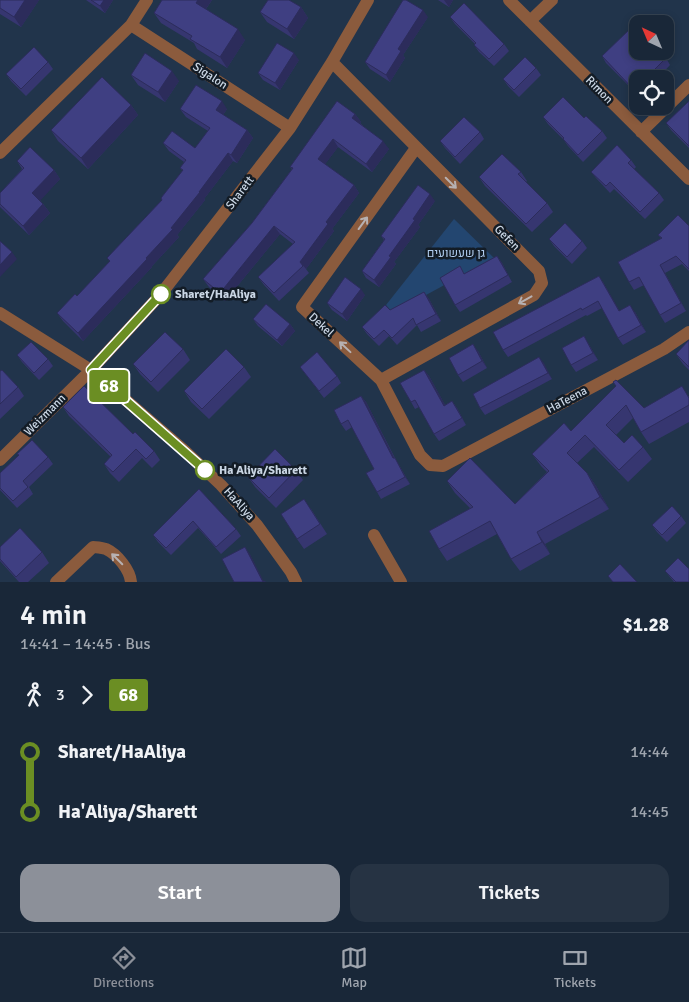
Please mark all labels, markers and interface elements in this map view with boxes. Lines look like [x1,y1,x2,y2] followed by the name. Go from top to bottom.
[629,15,674,60] north arrow
[629,15,674,115] map controls
[190,59,230,93] street label: Sigalon
[629,70,674,115] button: locate
[582,73,616,107] street label: Rimon
[223,173,257,213] street label: Sharett
[445,176,457,189] one-way arrow
[357,217,368,230] one-way arrow
[491,222,523,254] street label: Gefen
[427,246,486,261] park label: גן שעשועים
[151,284,171,304] marker: Sharet/HaAliya
[175,287,256,302] place label: Sharet/HaAliya
[518,295,532,305] one-way arrow
[305,310,337,341] street label: Dekel
[339,341,351,353] one-way arrow
[86,370,132,402] line badge: 68
[99,375,119,397] text: 68
[544,383,590,417] street label: HaTeena
[21,391,69,439] street label: Weizmann
[195,460,215,480] marker: Ha'Aliya/Sharett
[219,463,308,478] place label: Ha'Aliya/Sharett
[220,484,258,524] street label: HaAliya
[111,553,123,565] one-way arrow
[20,598,87,632] text: 4 min
[623,613,669,637] text: $1.28
[20,634,151,654] text: 14:41 – 14:45 · Bus
[20,681,48,709] icon: walk
[73,681,101,709] icon: forward
[119,684,138,706] text: 68
[56,685,65,705] text: 3
[58,740,186,764] text: Sharet/HaAliya
[630,742,669,762] text: 14:44
[58,800,197,824] text: Ha'Aliya/Sharett
[630,802,669,822] text: 14:45
[20,864,340,922] button: Start
[350,864,669,922] button: Tickets
[93,944,154,991] tab: Directions
[340,944,368,991] tab: Map
[554,944,596,991] tab: Tickets

